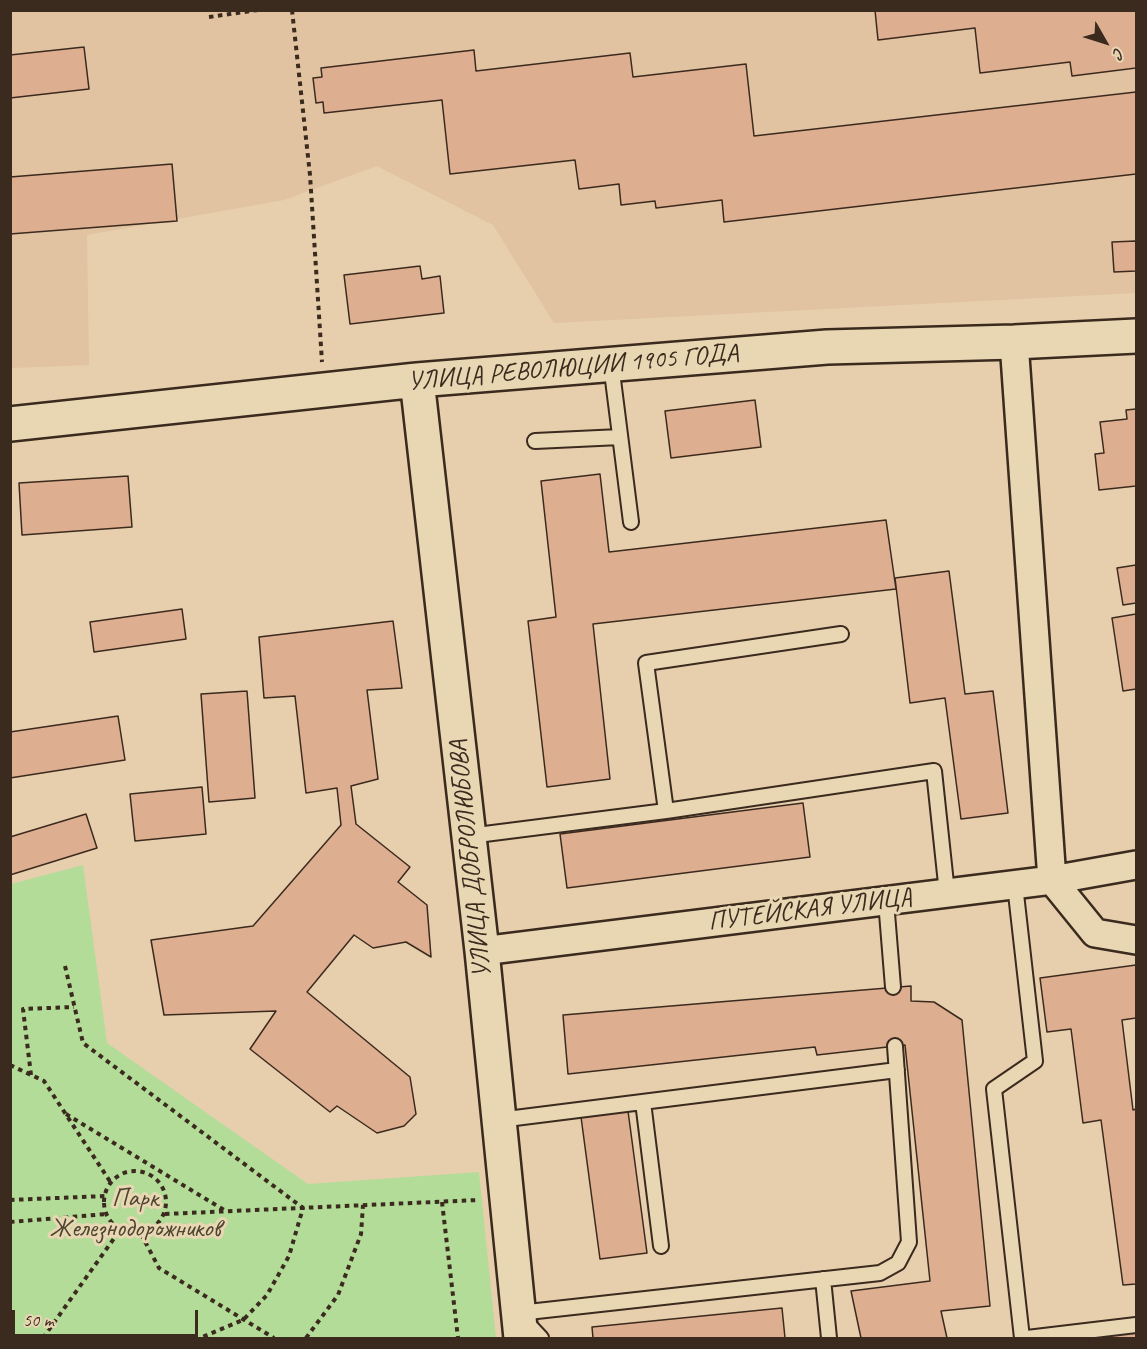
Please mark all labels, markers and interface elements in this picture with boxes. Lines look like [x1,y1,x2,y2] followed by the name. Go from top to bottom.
[1075,12,1135,72] north arrow
[1109,44,1129,63] text: С
[406,338,740,398] street label: УЛИЦА РЕВОЛЮЦИИ 1905 ГОДА
[443,739,499,979] street label: УЛИЦА ДОБРОЛЮБОВА
[707,882,913,938] street label: ПУТЕЙСКАЯ УЛИЦА
[50,1183,220,1244] park label: Парк Железнодорожников
[15,1298,201,1336] scale bar
[23,1309,54,1331] text: 50 m

